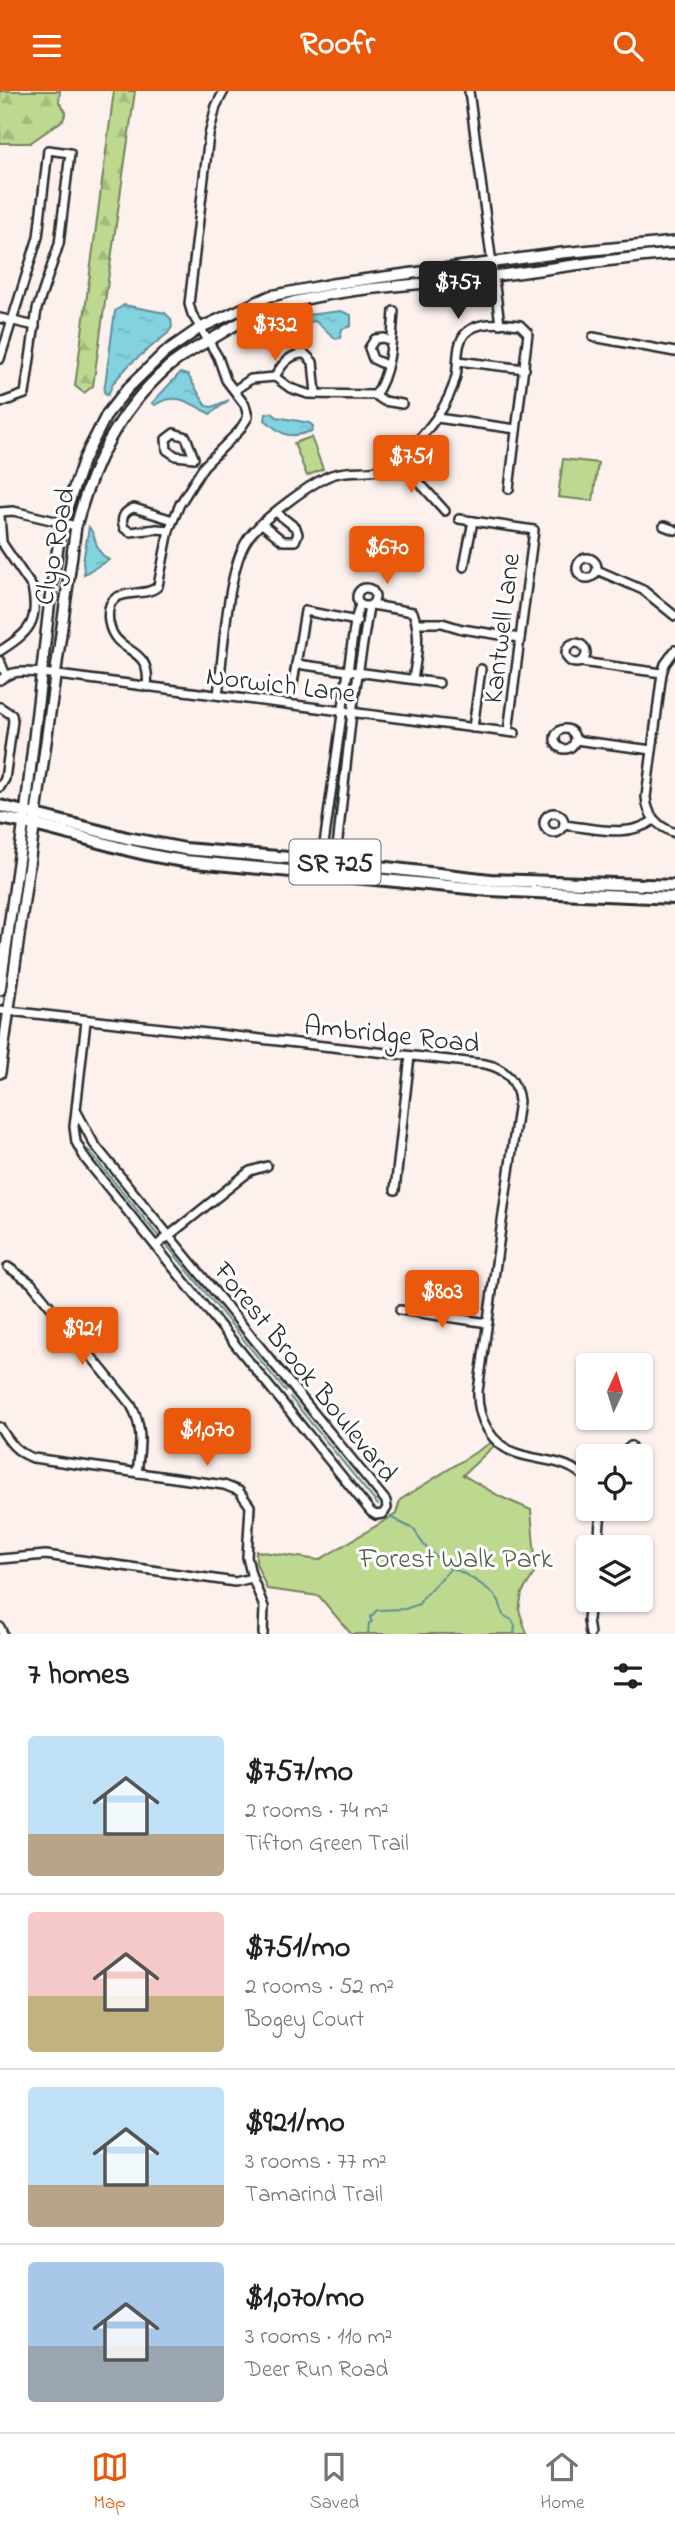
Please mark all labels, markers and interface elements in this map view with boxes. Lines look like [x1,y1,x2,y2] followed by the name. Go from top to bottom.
[300,22,375,69] text: Roofr
[28,27,66,65] icon: menu
[609,27,647,65] icon: search
[417,261,499,321] pin: $757
[435,267,481,300] text: $757
[234,303,316,363] pin: $732
[253,309,297,342] text: $732
[370,435,452,495] pin: $751
[389,441,433,474] text: $751
[25,484,88,609] street label: Clyo Road
[346,526,428,586] pin: $670
[365,532,409,565] text: $670
[474,551,533,706] street label: Kantwell Lane
[204,657,358,716] street label: Norwich Lane
[290,839,380,884] road number: SR 725
[302,1007,482,1066] street label: Ambridge Road
[201,1253,407,1493] street label: Forest Brook Boulevard
[401,1271,483,1330] pin: $803
[421,1276,463,1309] text: $803
[41,1307,123,1367] pin: $921
[62,1313,102,1346] text: $921
[576,1353,653,1430] north arrow
[576,1353,653,1612] map controls
[150,1409,264,1468] pin: $1,070
[180,1414,234,1447] text: $1,070
[576,1444,653,1521] button: locate
[576,1535,653,1612] button: layers
[358,1540,553,1581] park label: Forest Walk Park
[28,1654,130,1698] text: 7 homes
[609,1657,647,1695] icon: filters
[245,1751,353,1795] text: $757/mo
[84,1764,168,1848] icon: home
[245,1795,389,1828] text: 2 rooms · 74 m²
[245,1828,409,1861] text: Tifton Green Trail
[245,1927,350,1971] text: $751/mo
[84,1940,168,2024] icon: home
[245,1971,394,2004] text: 2 rooms · 52 m²
[245,2004,364,2037] text: Bogey Court
[245,2102,345,2146] text: $921/mo
[84,2115,168,2199] icon: home
[245,2146,387,2179] text: 3 rooms · 77 m²
[245,2179,383,2212] text: Tamarind Trail
[245,2277,364,2321] text: $1,070/mo
[84,2290,168,2374] icon: home
[245,2321,392,2354] text: 3 rooms · 110 m²
[245,2354,388,2387] text: Deer Run Road
[91,2448,129,2517] tab: Map
[310,2448,359,2517] tab: Saved
[540,2448,584,2517] tab: Home

